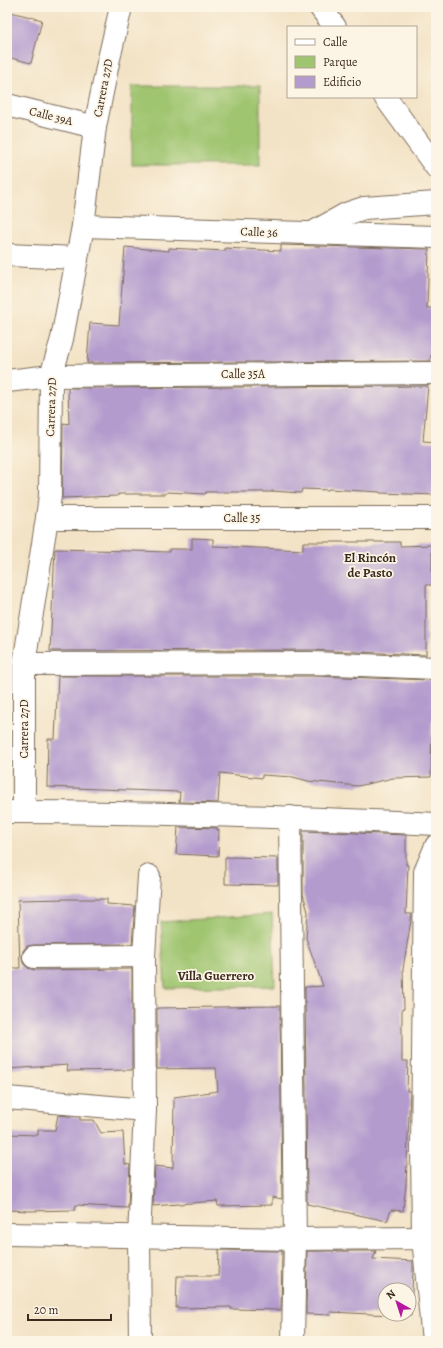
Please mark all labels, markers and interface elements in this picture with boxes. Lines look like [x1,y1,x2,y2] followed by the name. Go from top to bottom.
[287,26,417,98] legend
[323,34,347,50] text: Calle
[323,54,358,70] text: Parque
[90,57,116,119] street label: Carrera 27D
[323,74,361,90] text: Edificio
[28,103,75,129] street label: Calle 39A
[240,223,278,241] street label: Calle 36
[221,366,266,382] street label: Calle 35A
[42,377,60,437] street label: Carrera 27D
[224,510,260,526] street label: Calle 35
[344,549,397,581] district label: El Rincón de Pasto
[16,699,32,759] street label: Carrera 27D
[177,967,255,984] district label: Villa Guerrero
[377,1282,417,1322] north arrow
[383,1286,399,1303] text: N
[28,1296,111,1322] scale bar
[34,1302,58,1318] text: 20 m

